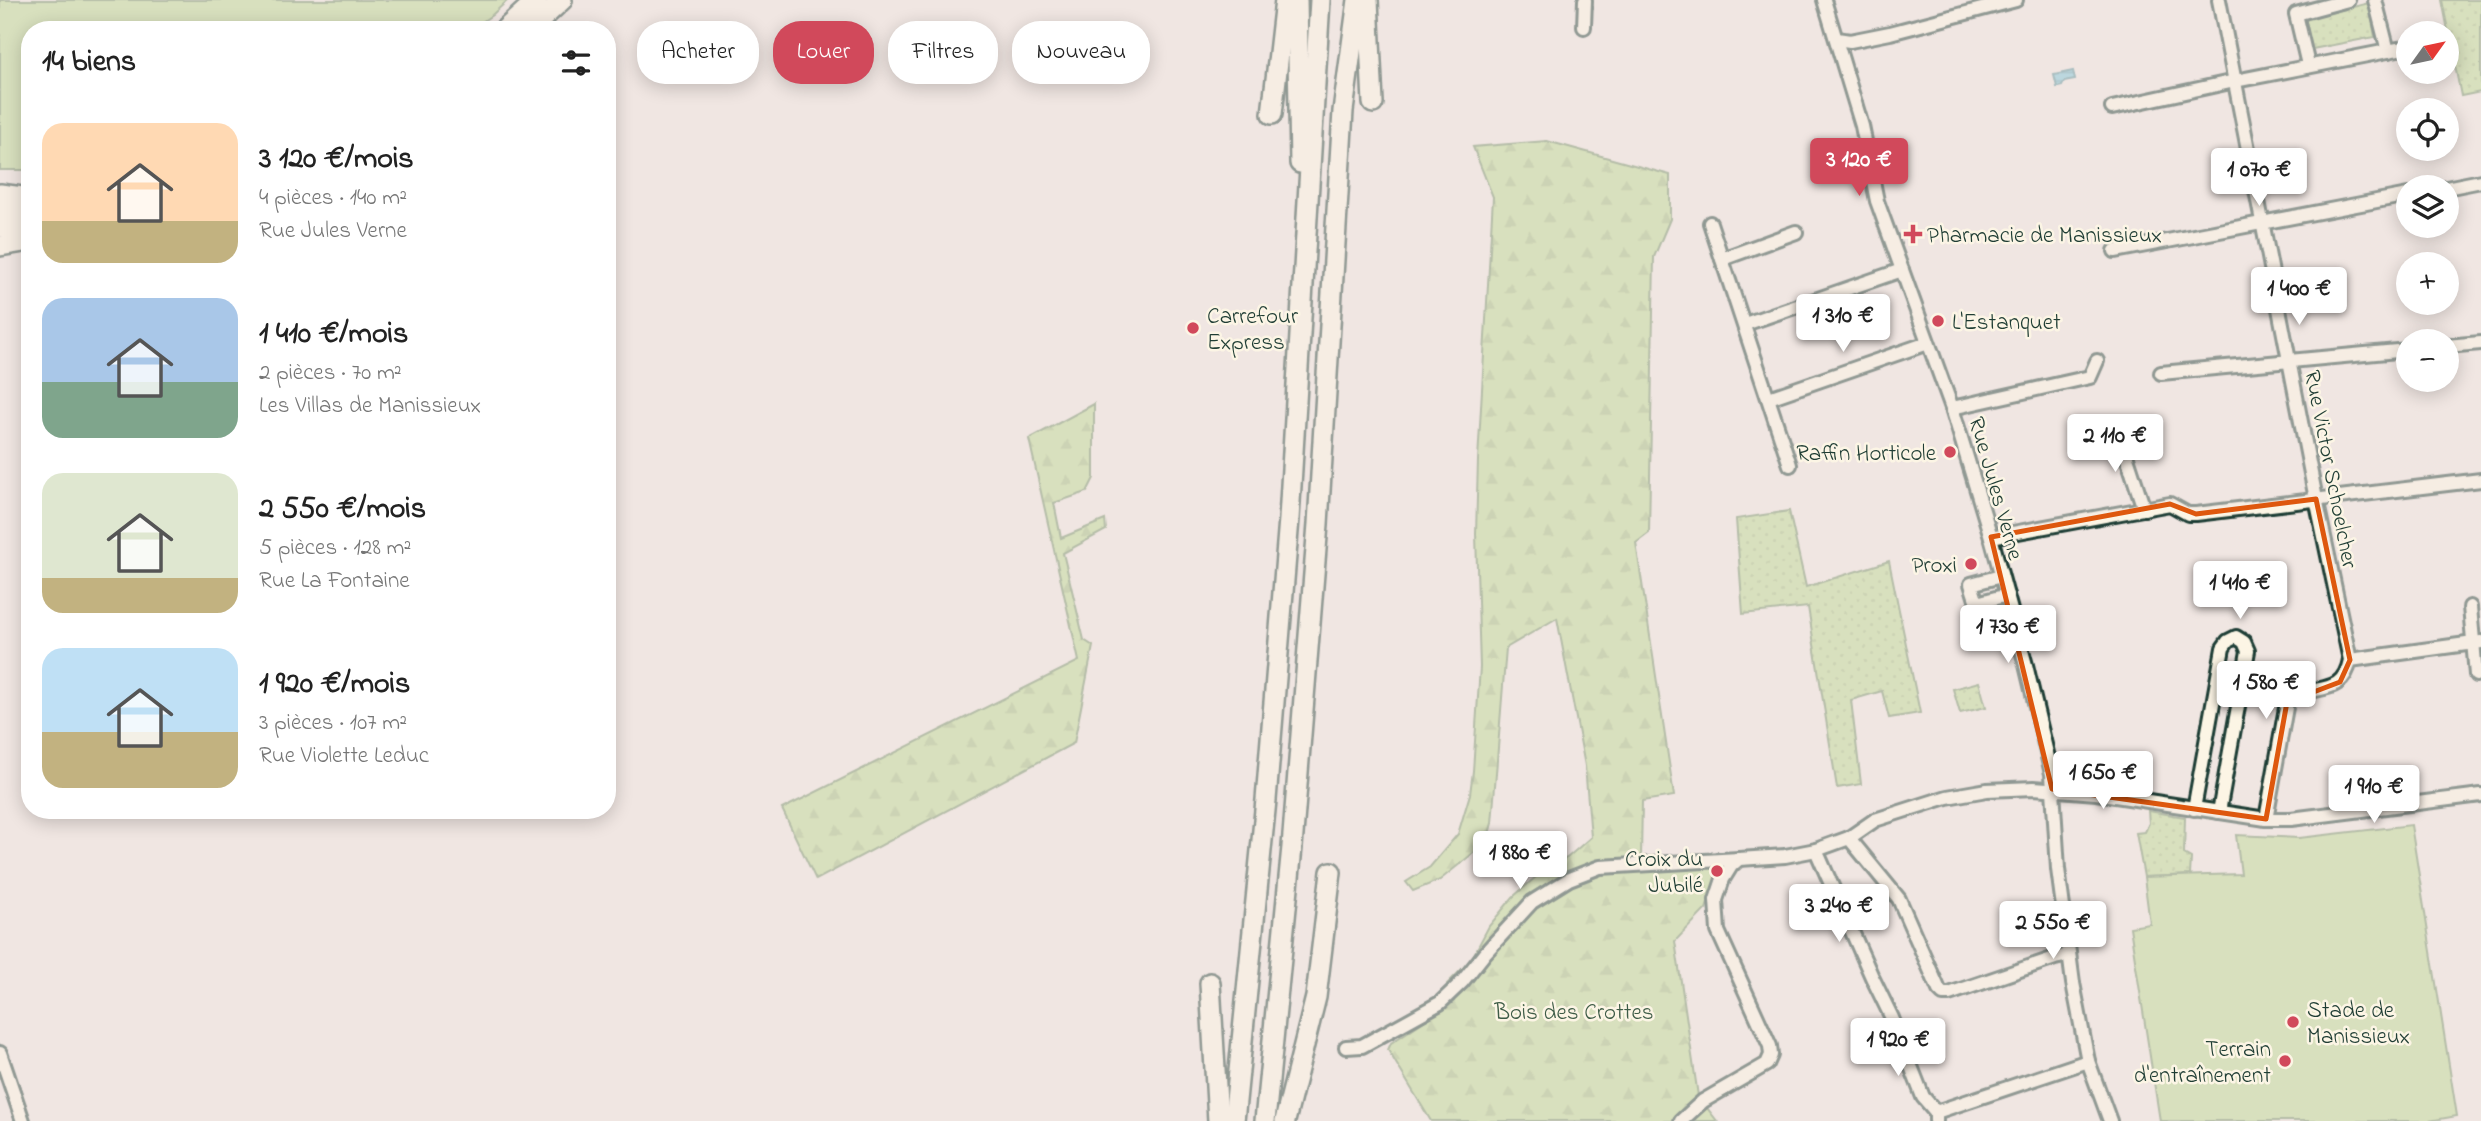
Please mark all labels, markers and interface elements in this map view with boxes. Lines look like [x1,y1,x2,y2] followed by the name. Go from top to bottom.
[637,21,759,84] chip: Acheter
[773,21,874,84] chip: Louer
[888,21,998,84] chip: Filtres
[1012,21,1150,84] chip: Nouveau
[2396,21,2459,84] north arrow
[2396,21,2459,392] map controls
[42,41,136,85] text: 14 biens
[557,44,595,82] icon: filters
[2396,98,2459,161] button: locate
[259,138,414,182] text: 3 120 €/mois
[1794,138,1924,198] pin: 3 120 €
[1826,144,1892,177] text: 3 120 €
[2194,148,2324,208] pin: 1 070 €
[98,151,182,235] icon: home
[2227,154,2291,187] text: 1 070 €
[2396,175,2459,238] button: layers
[259,182,407,215] text: 4 pièces · 140 m²
[259,215,407,248] text: Rue Jules Verne
[1927,220,2162,253] place label: Pharmacie de Manissieux
[1905,226,1921,242] marker: Pharmacie de Manissieux
[2396,252,2459,315] button: +
[2234,268,2364,327] pin: 1 400 €
[2267,273,2331,306] text: 1 400 €
[1778,294,1908,354] pin: 1 310 €
[1812,300,1874,333] text: 1 310 €
[1207,301,1299,360] place label: Carrefour Express
[1952,307,2061,340] place label: L'Estanquet
[259,313,408,357] text: 1 410 €/mois
[1930,313,1946,329] marker: L'Estanquet
[1185,320,1201,336] marker: Carrefour Express
[98,326,182,410] icon: home
[2396,329,2459,392] button: −
[259,357,402,390] text: 2 pièces · 70 m²
[2294,368,2365,572] street label: Rue Victor Schoelcher
[259,390,481,423] text: Les Villas de Manissieux
[1958,413,2031,565] street label: Rue Jules Verne
[2050,414,2180,474] pin: 2 110 €
[2083,420,2147,453] text: 2 110 €
[1796,438,1937,471] place label: Raffin Horticole
[1942,444,1958,460] marker: Raffin Horticole
[259,488,426,532] text: 2 550 €/mois
[98,501,182,585] icon: home
[259,532,411,565] text: 5 pièces · 128 m²
[1912,550,1957,583] place label: Proxi
[1963,556,1979,572] marker: Proxi
[2175,562,2305,621] pin: 1 410 €
[259,565,410,598] text: Rue La Fontaine
[2209,567,2271,600] text: 1 410 €
[1943,606,2073,665] pin: 1 730 €
[1976,611,2040,644] text: 1 730 €
[2201,662,2331,721] pin: 1 580 €
[259,663,410,707] text: 1 920 €/mois
[2233,667,2299,700] text: 1 580 €
[98,676,182,760] icon: home
[259,707,407,740] text: 3 pièces · 107 m²
[259,740,429,773] text: Rue Violette Leduc
[2038,752,2168,811] pin: 1 650 €
[2069,757,2137,790] text: 1 650 €
[2309,766,2439,825] pin: 1 910 €
[2344,771,2404,804] text: 1 910 €
[1455,832,1585,891] pin: 1 880 €
[1489,837,1551,870] text: 1 880 €
[1625,844,1704,903] place label: Croix du Jubilé
[1709,863,1725,879] marker: Croix du Jubilé
[1774,884,1904,944] pin: 3 240 €
[1805,890,1873,923] text: 3 240 €
[1988,902,2118,961] pin: 2 550 €
[2015,907,2091,940] text: 2 550 €
[2307,995,2410,1054] place label: Stade de Manissieux
[1494,997,1653,1030] park label: Bois des Crottes
[2285,1014,2301,1030] marker: Stade de Manissieux
[1833,1018,1963,1078] pin: 1 920 €
[1866,1024,1930,1057] text: 1 920 €
[2134,1034,2271,1093] place label: Terrain d'entraînement
[2277,1053,2293,1069] marker: Terrain d'entraînement

